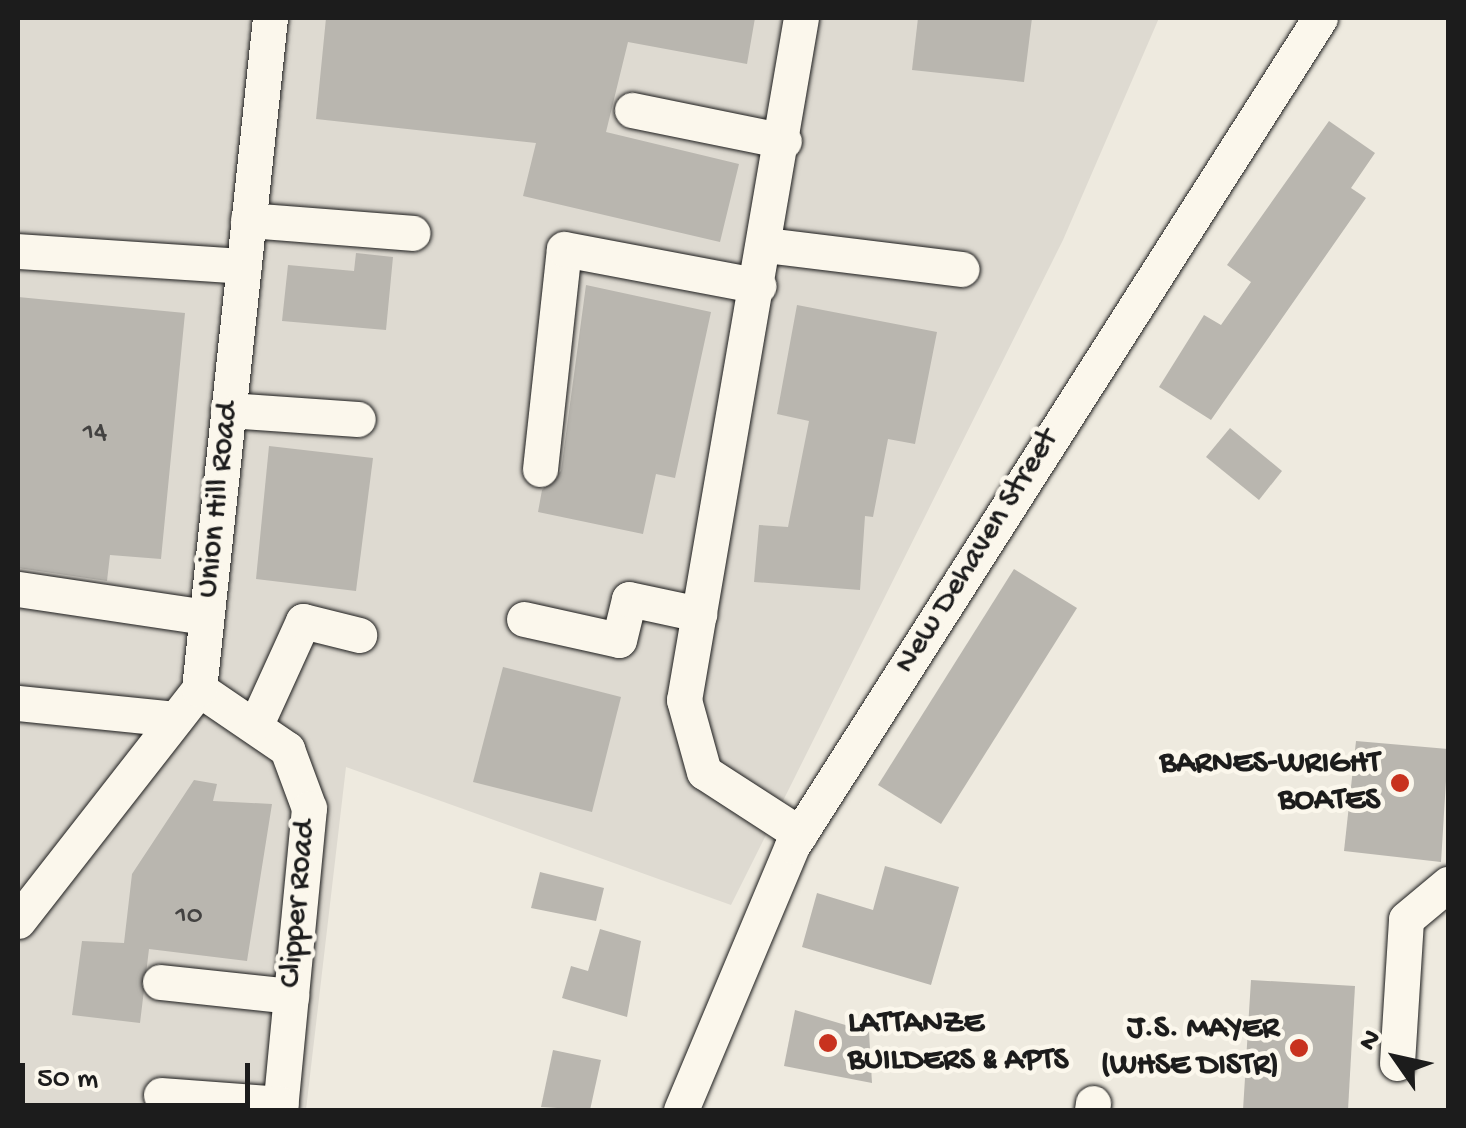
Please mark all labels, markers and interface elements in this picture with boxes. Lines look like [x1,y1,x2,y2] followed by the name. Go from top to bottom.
[190,400,248,600] street label: Union Hill Road
[83,417,107,451] house number: 14
[887,423,1069,681] street label: New Dehaven Street
[1160,746,1380,821] place label: BARNES-WRIGHT BOATES
[1389,772,1411,794] marker: BARNES-WRIGHT BOATES
[273,819,325,989] street label: Clipper Road
[175,900,203,934] house number: 10
[848,1006,1068,1081] place label: LATTANZE BUILDERS & APTS
[1346,1008,1446,1108] north arrow
[1101,1011,1279,1086] place label: J.S. MAYER (WHSE DISTR)
[1352,1024,1390,1058] text: N
[817,1032,839,1054] marker: LATTANZE BUILDERS & APTS
[1288,1037,1310,1059] marker: J.S. MAYER (WHSE DISTR)
[25,1043,255,1105] scale bar
[37,1063,98,1098] text: 50 m

